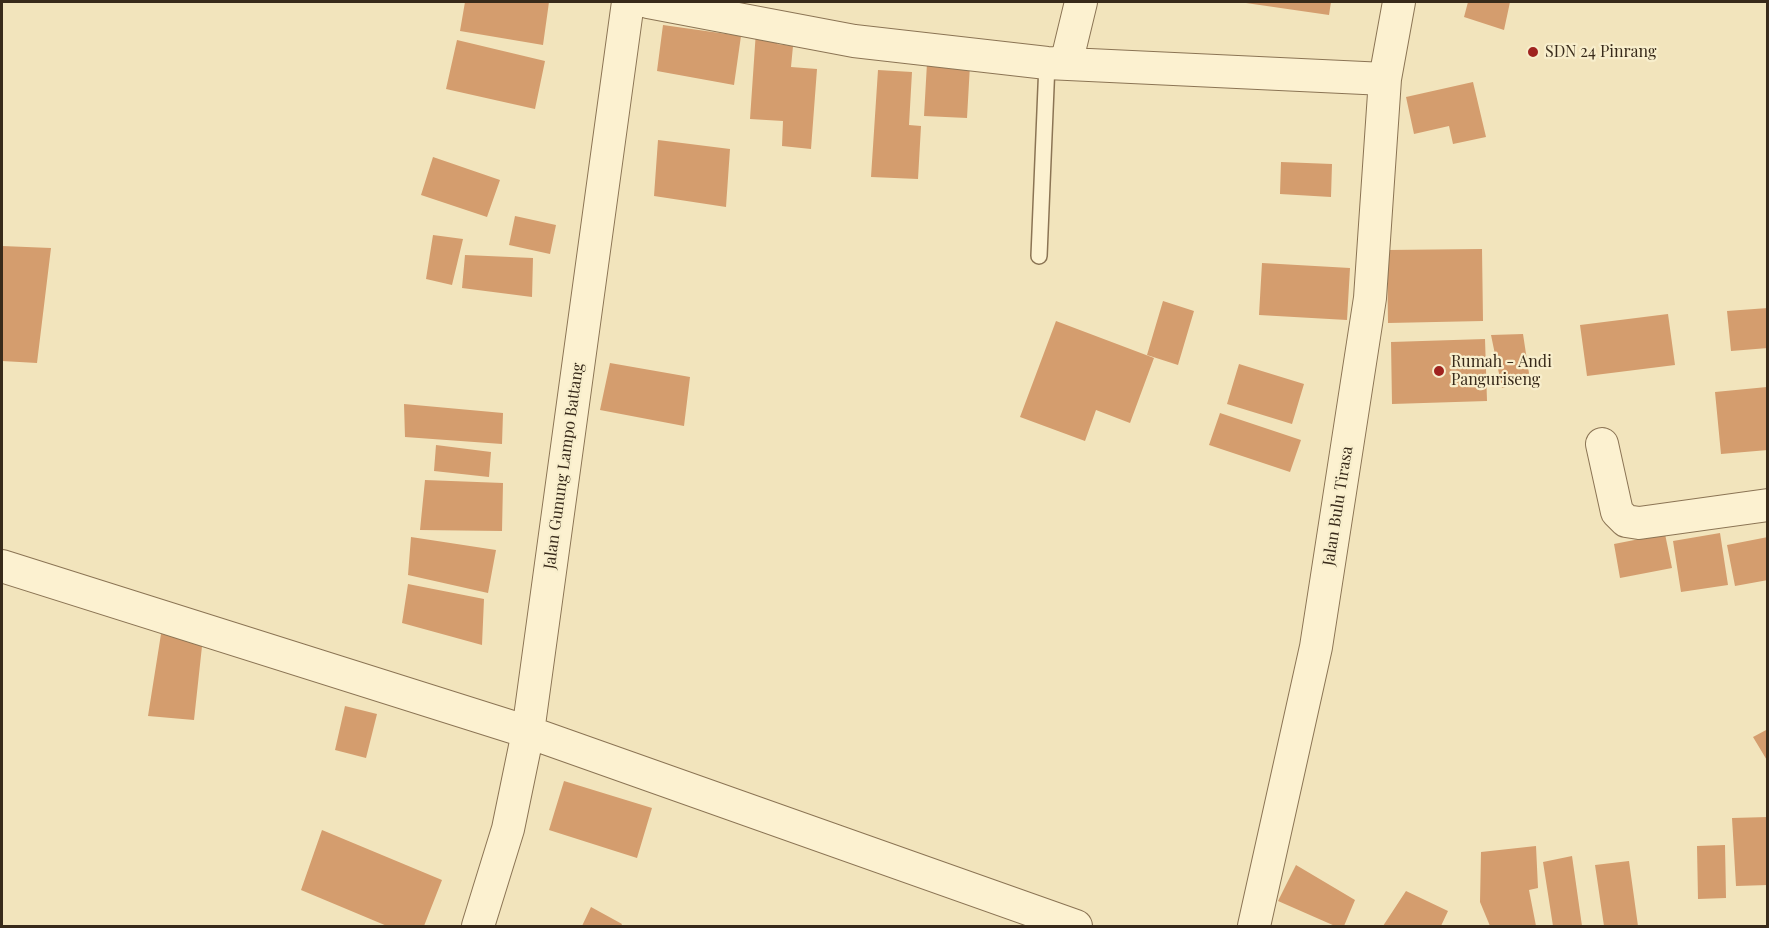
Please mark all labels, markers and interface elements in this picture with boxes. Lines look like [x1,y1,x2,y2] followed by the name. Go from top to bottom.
[1545,42,1656,62] place label: SDN 24 Pinrang
[1526,45,1540,59] marker: SDN 24 Pinrang
[1451,352,1552,390] place label: Rumah - Andi Panguriseng
[540,362,588,570] street label: Jalan Gunung Lampo Battang
[1432,364,1446,378] marker: Rumah - Andi Panguriseng
[1319,445,1357,567] street label: Jalan Bulu Tirasa

